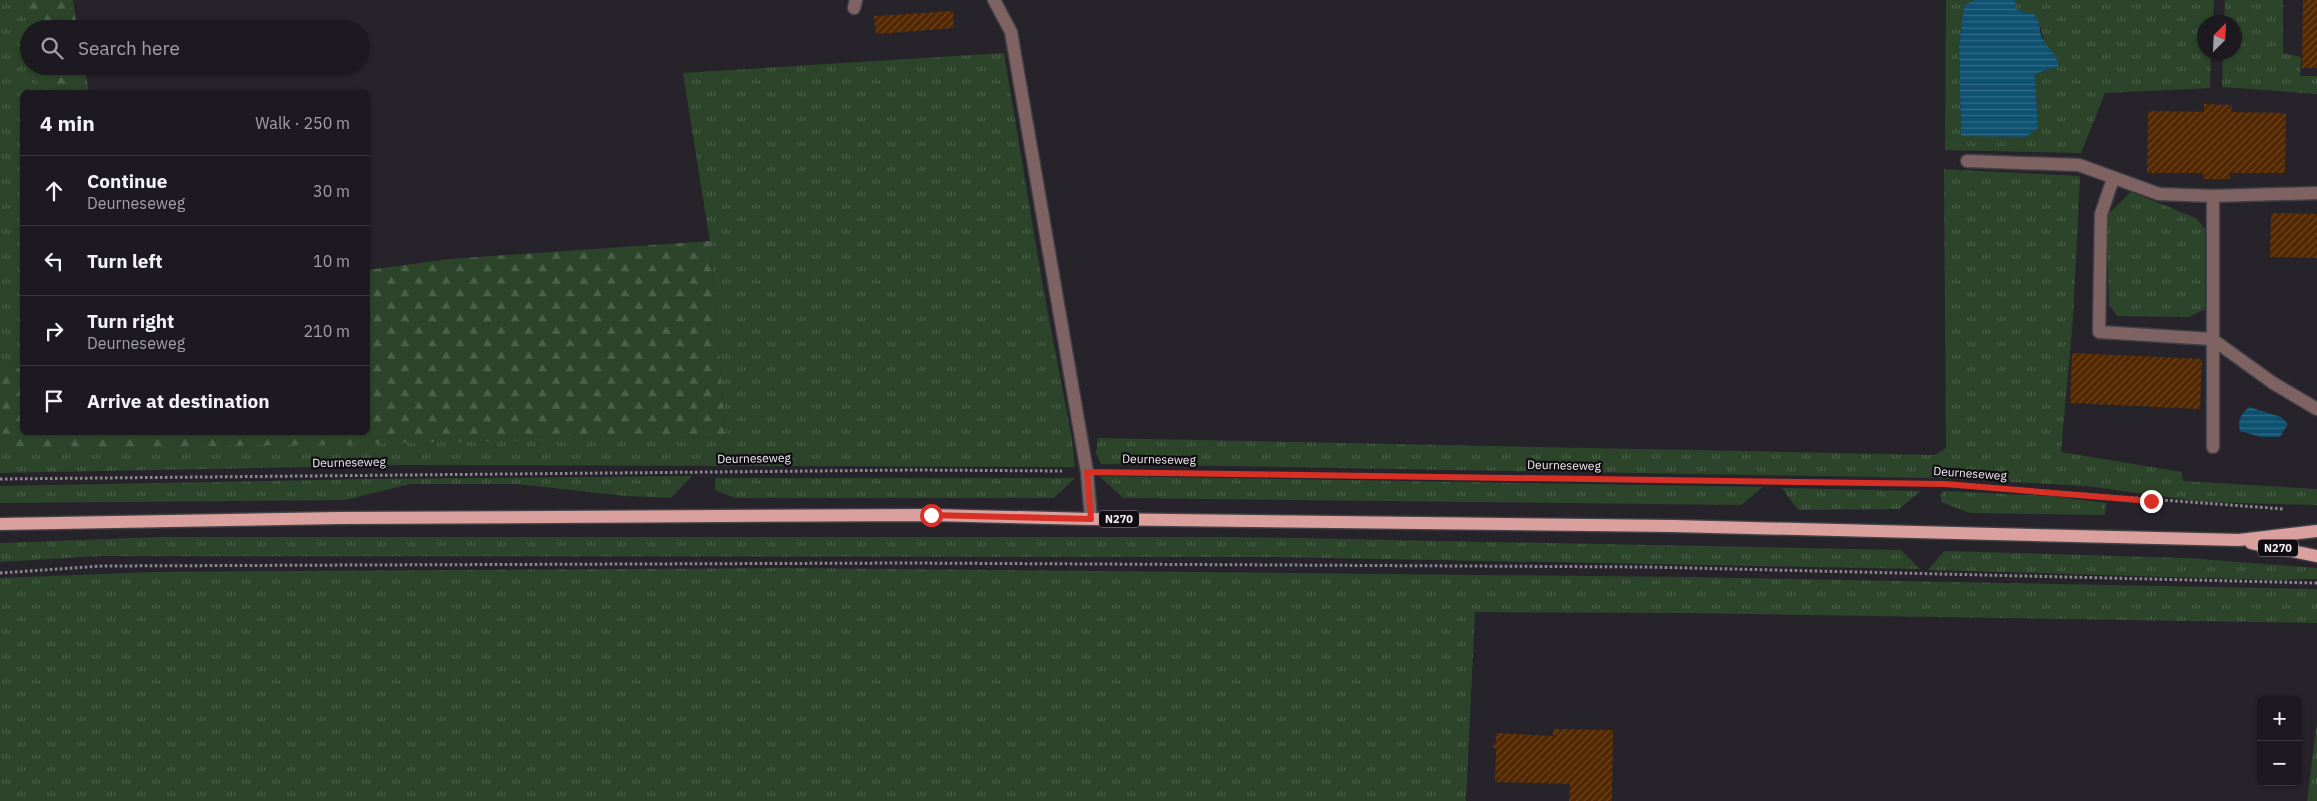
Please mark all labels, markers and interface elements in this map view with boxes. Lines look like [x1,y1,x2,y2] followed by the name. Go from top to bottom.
[2197,15,2242,60] north arrow
[20,20,370,75] search box
[38,34,66,62] icon: search
[78,36,180,60] text: Search here
[40,109,95,137] text: 4 min
[255,113,350,133] text: Walk · 250 m
[87,169,167,193] text: Continue
[40,177,68,205] icon: ahead
[313,181,350,201] text: 30 m
[87,193,185,213] text: Deurneseweg
[40,247,68,275] icon: left
[87,249,163,273] text: Turn left
[313,251,350,271] text: 10 m
[87,309,174,333] text: Turn right
[40,317,68,345] icon: right
[303,321,350,341] text: 210 m
[87,333,185,353] text: Deurneseweg
[40,387,68,415] icon: arrive
[87,389,270,413] text: Arrive at destination
[717,450,792,466] street label: Deurneseweg
[1122,451,1197,467] street label: Deurneseweg
[312,454,387,470] street label: Deurneseweg
[1527,457,1602,473] street label: Deurneseweg
[1933,463,2008,483] street label: Deurneseweg
[2140,490,2163,513] route end
[920,504,943,527] route start
[1099,510,1139,528] road number: N270
[2258,540,2298,556] road number: N270
[2257,696,2302,786] map controls
[2257,696,2302,741] button: +
[2257,741,2302,786] button: −

